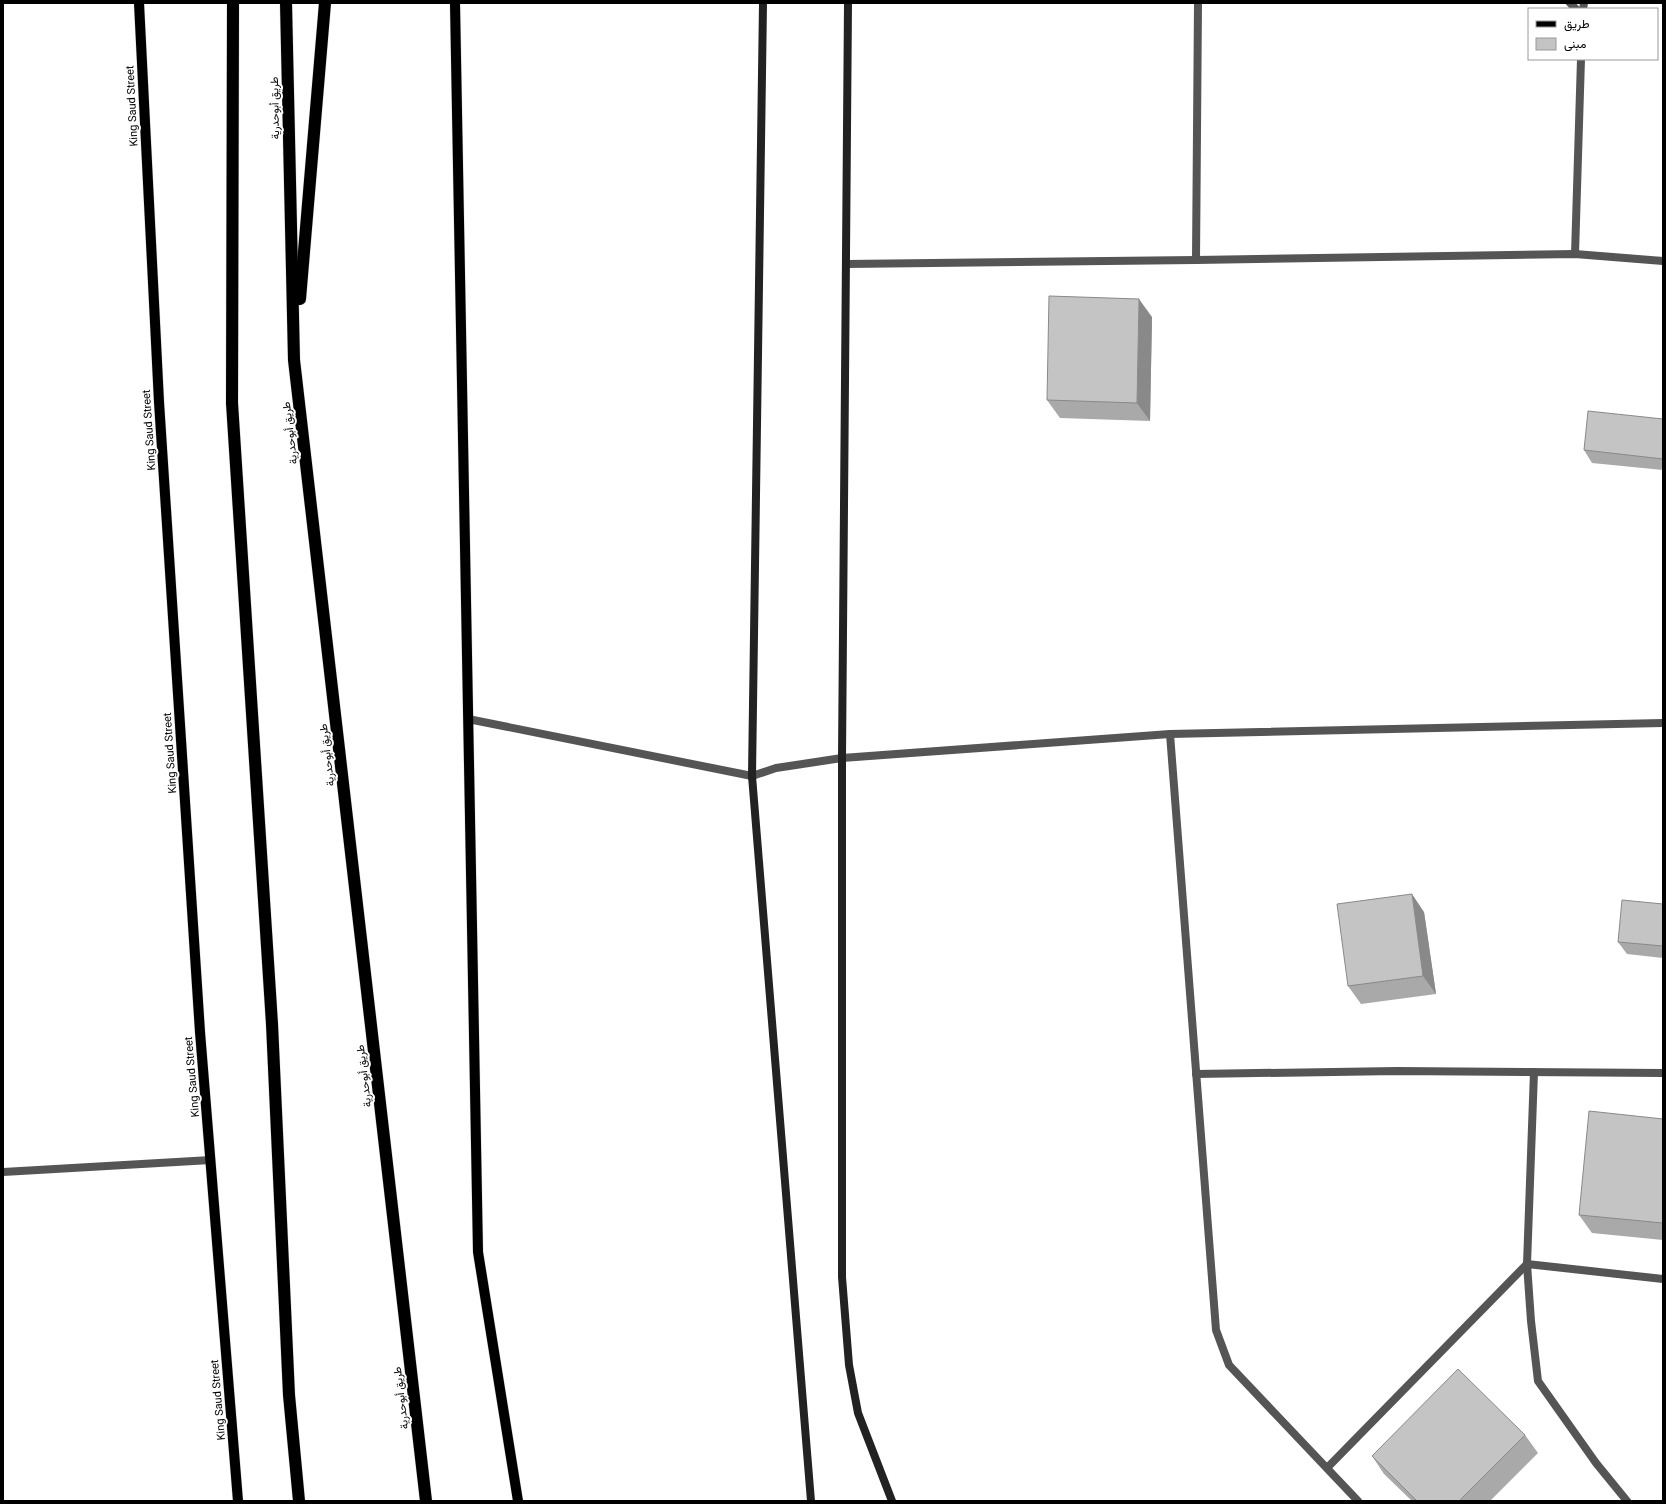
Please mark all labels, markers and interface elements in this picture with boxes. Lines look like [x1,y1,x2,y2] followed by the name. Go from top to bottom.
[1528,8,1658,60] legend
[1564,17,1590,32] text: طريق
[1564,37,1586,52] text: مبنى
[123,65,141,147] street label: King Saud Street
[268,76,282,140] street label: طريق أبوحدرية
[140,389,158,471] street label: King Saud Street
[280,401,300,465] street label: طريق أبوحدرية
[161,712,179,794] street label: King Saud Street
[317,723,337,787] street label: طريق أبوحدرية
[182,1036,202,1118] street label: King Saud Street
[354,1044,374,1108] street label: طريق أبوحدرية
[208,1359,228,1441] street label: King Saud Street
[391,1366,411,1430] street label: طريق أبوحدرية

